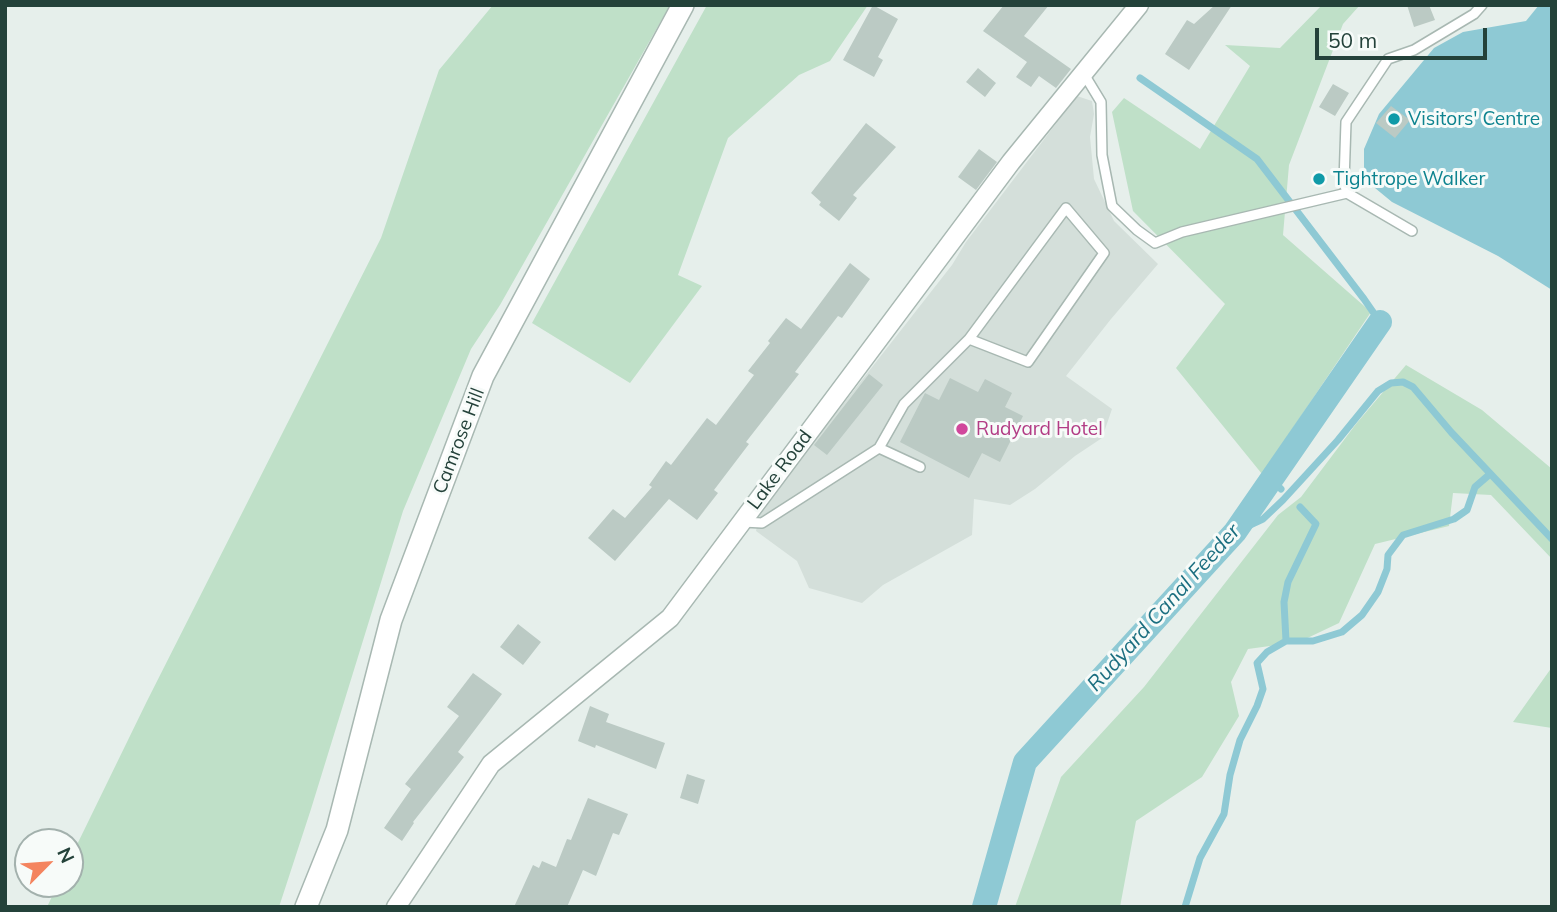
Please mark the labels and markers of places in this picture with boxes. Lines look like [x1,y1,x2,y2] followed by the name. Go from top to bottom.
[1408,108,1540,130] place label: Visitors' Centre
[1386,111,1402,127] marker: Visitors' Centre
[1333,168,1485,190] place label: Tightrope Walker
[1311,171,1327,187] marker: Tightrope Walker
[976,418,1103,440] place label: Rudyard Hotel
[954,421,970,437] marker: Rudyard Hotel

